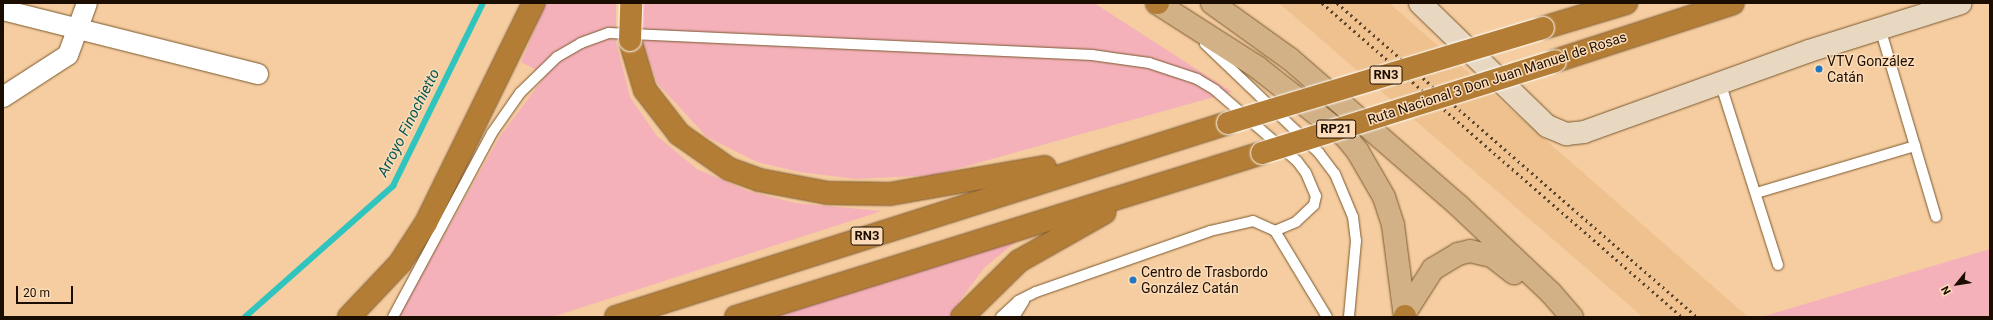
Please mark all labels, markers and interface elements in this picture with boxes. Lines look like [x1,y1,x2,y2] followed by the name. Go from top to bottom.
[1365,28,1629,128] street label: Ruta Nacional 3 Don Juan Manuel de Rosas
[1827,53,1914,86] place label: VTV González Catán
[1369,64,1403,86] road number: RN3
[1814,64,1824,74] marker: VTV González Catán
[374,66,444,180] water label: Arroyo Finochietto
[1316,118,1356,140] road number: RP21
[850,225,884,247] road number: RN3
[1141,264,1268,296] place label: Centro de Trasbordo González Catán
[1937,264,1977,304] north arrow
[1128,275,1138,285] marker: Centro de Trasbordo González Catán
[18,278,75,304] scale bar
[1939,284,1954,297] text: N
[23,286,50,300] text: 20 m

